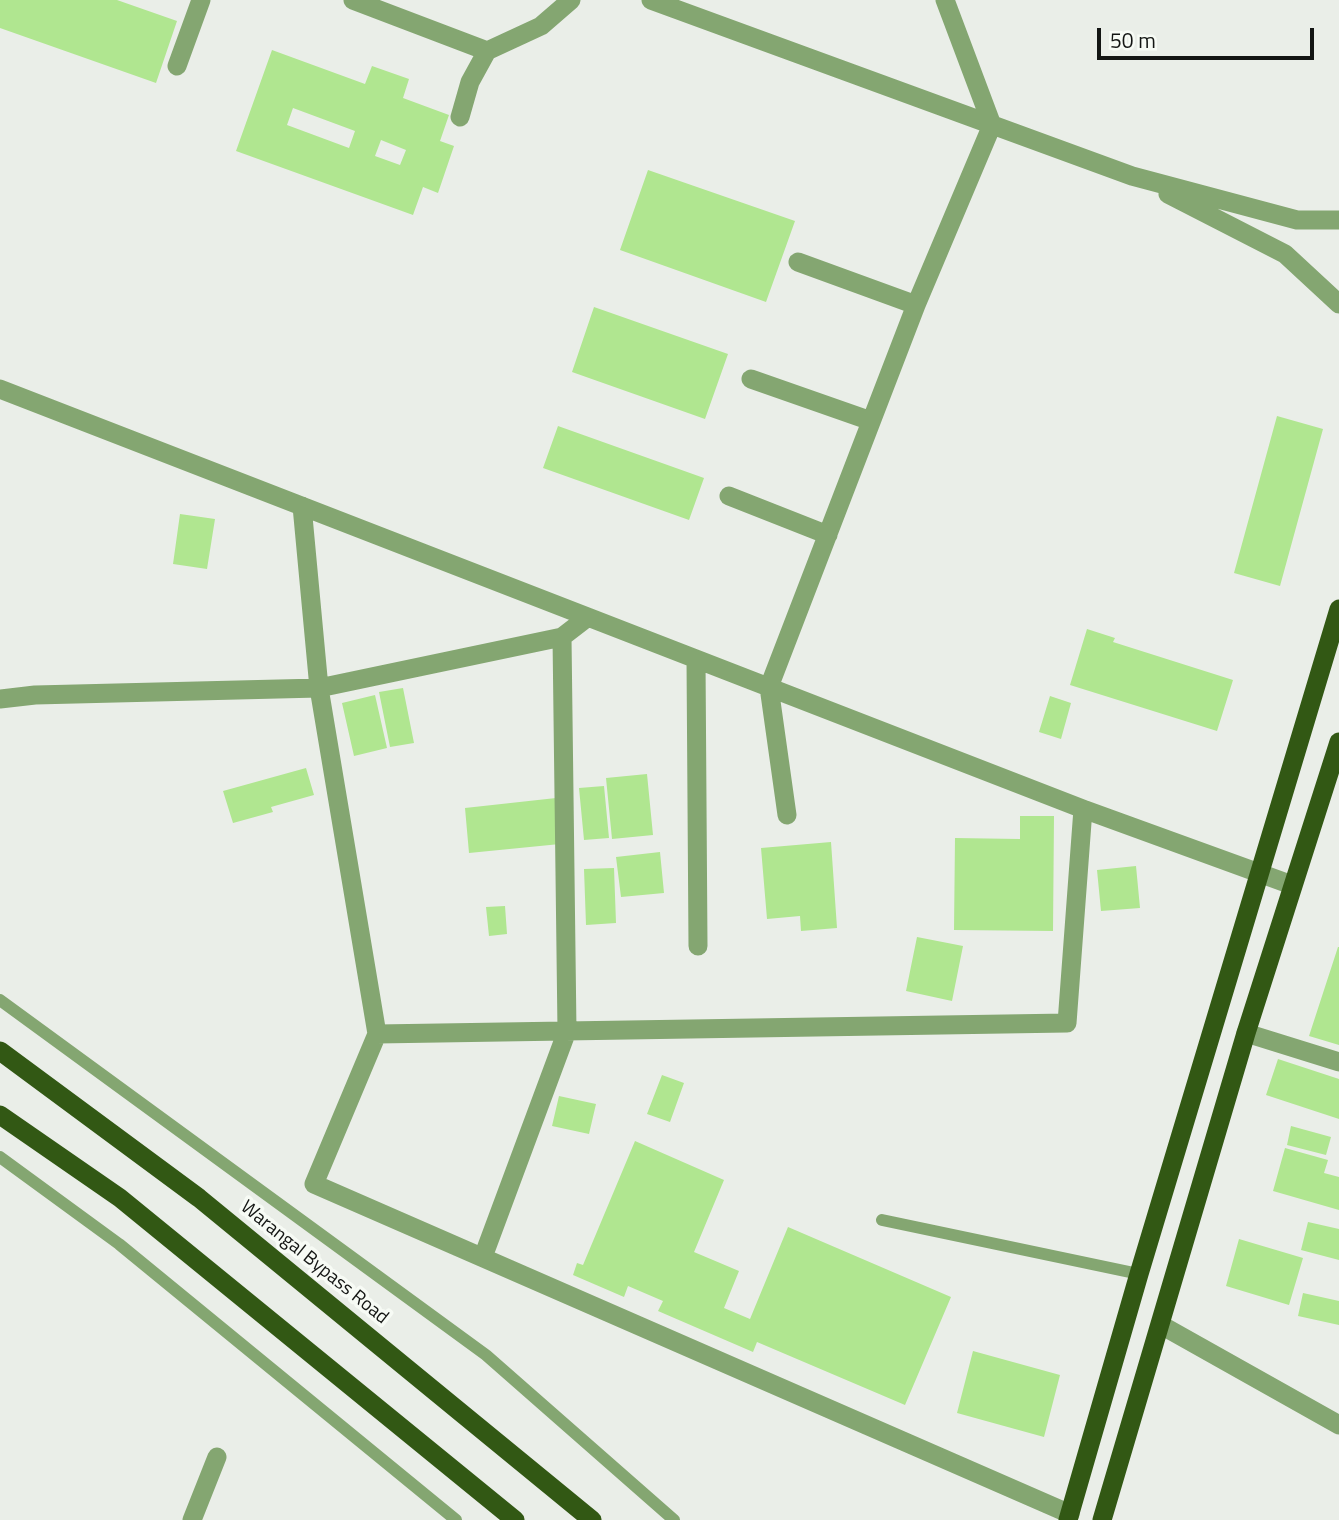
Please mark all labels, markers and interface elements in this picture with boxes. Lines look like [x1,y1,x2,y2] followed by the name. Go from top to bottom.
[1101,14,1318,58] scale bar
[1110,24,1156,56] text: 50 m
[236,1196,392,1330] street label: Warangal Bypass Road

